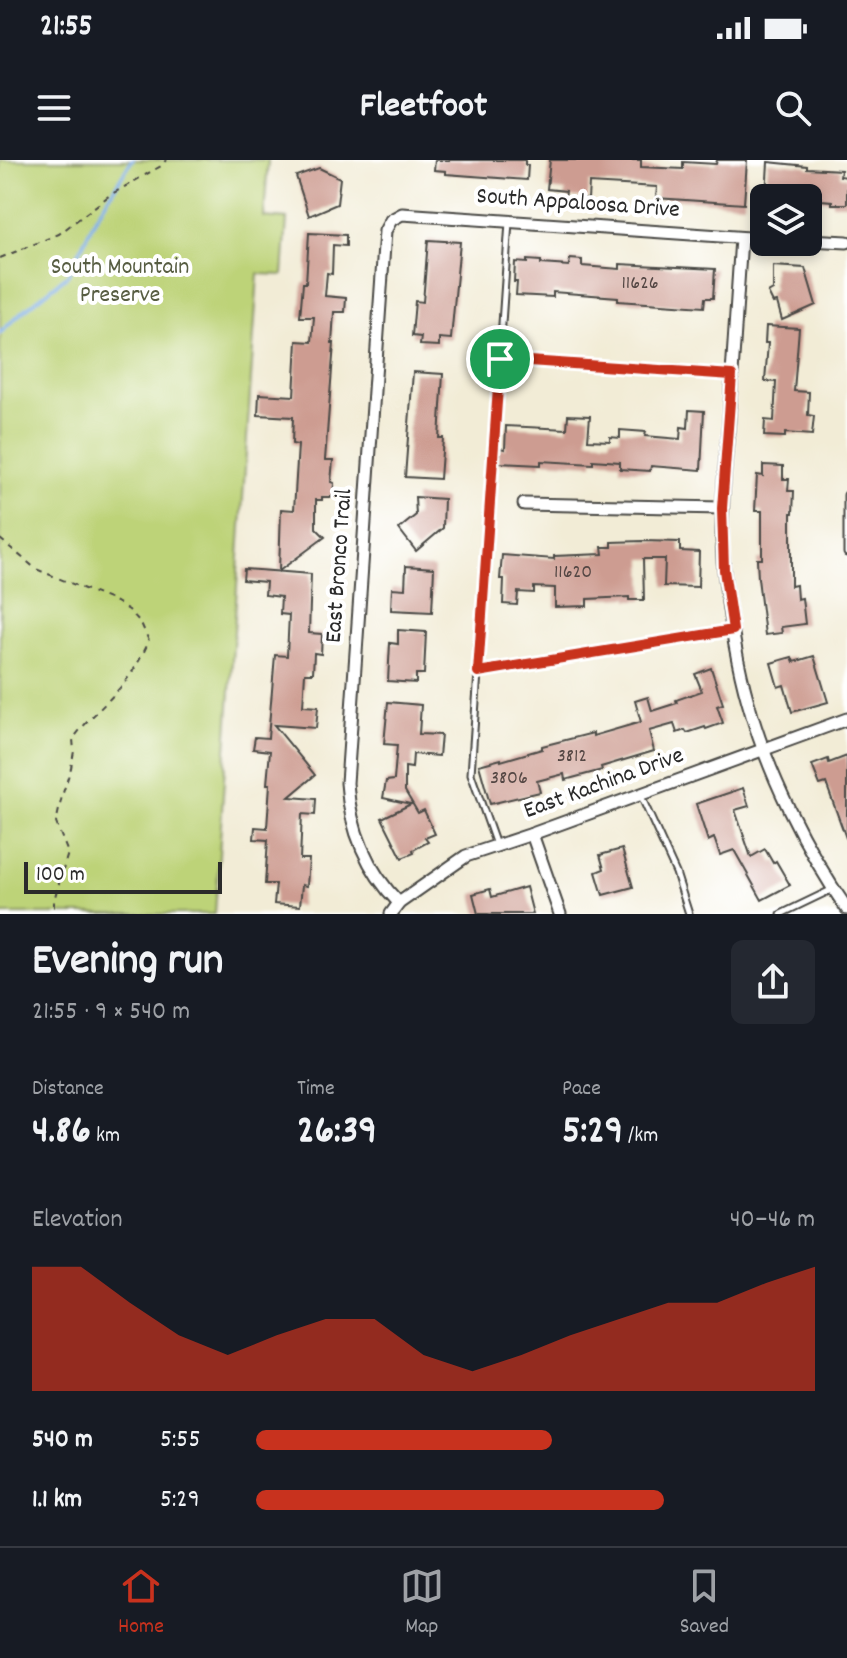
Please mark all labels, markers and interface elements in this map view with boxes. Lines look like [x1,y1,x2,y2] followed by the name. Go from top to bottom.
[40,7,92,50] text: 21:55
[360,82,487,134] text: Fleetfoot
[32,86,76,130] icon: menu
[771,86,815,130] icon: search
[475,180,681,228] street label: South Appaloosa Drive
[750,184,822,256] map controls
[750,184,822,256] button: layers
[51,251,189,313] park label: South Mountain Preserve
[621,270,659,298] house number: 11626
[466,325,534,393] pin
[478,337,522,381] icon: arrive
[318,488,362,644] street label: East Bronco Trail
[554,559,592,587] house number: 11620
[519,739,689,829] street label: East Kachina Drive
[557,743,587,771] house number: 3812
[490,765,528,793] house number: 3806
[24,858,222,894] scale bar
[36,860,85,891] text: 100 m
[32,932,223,995] text: Evening run
[731,940,815,1024] button: share
[32,994,190,1031] text: 21:55 · 9 × 540 m
[32,1074,104,1105] text: Distance
[297,1074,335,1105] text: Time
[562,1074,601,1105] text: Pace
[32,1105,91,1162] text: 4.86
[297,1105,377,1162] text: 26:39
[562,1105,623,1162] text: 5:29
[91,1121,120,1152] text: km
[623,1121,658,1152] text: /km
[32,1202,122,1239] text: Elevation
[730,1202,815,1239] text: 40–46 m
[32,1422,93,1459] text: 540 m
[160,1422,200,1459] text: 5:55
[32,1482,82,1519] text: 1.1 km
[160,1482,200,1519] text: 5:29
[118,1564,164,1643] tab: Home
[400,1564,444,1643] tab: Map
[680,1564,729,1643] tab: Saved

